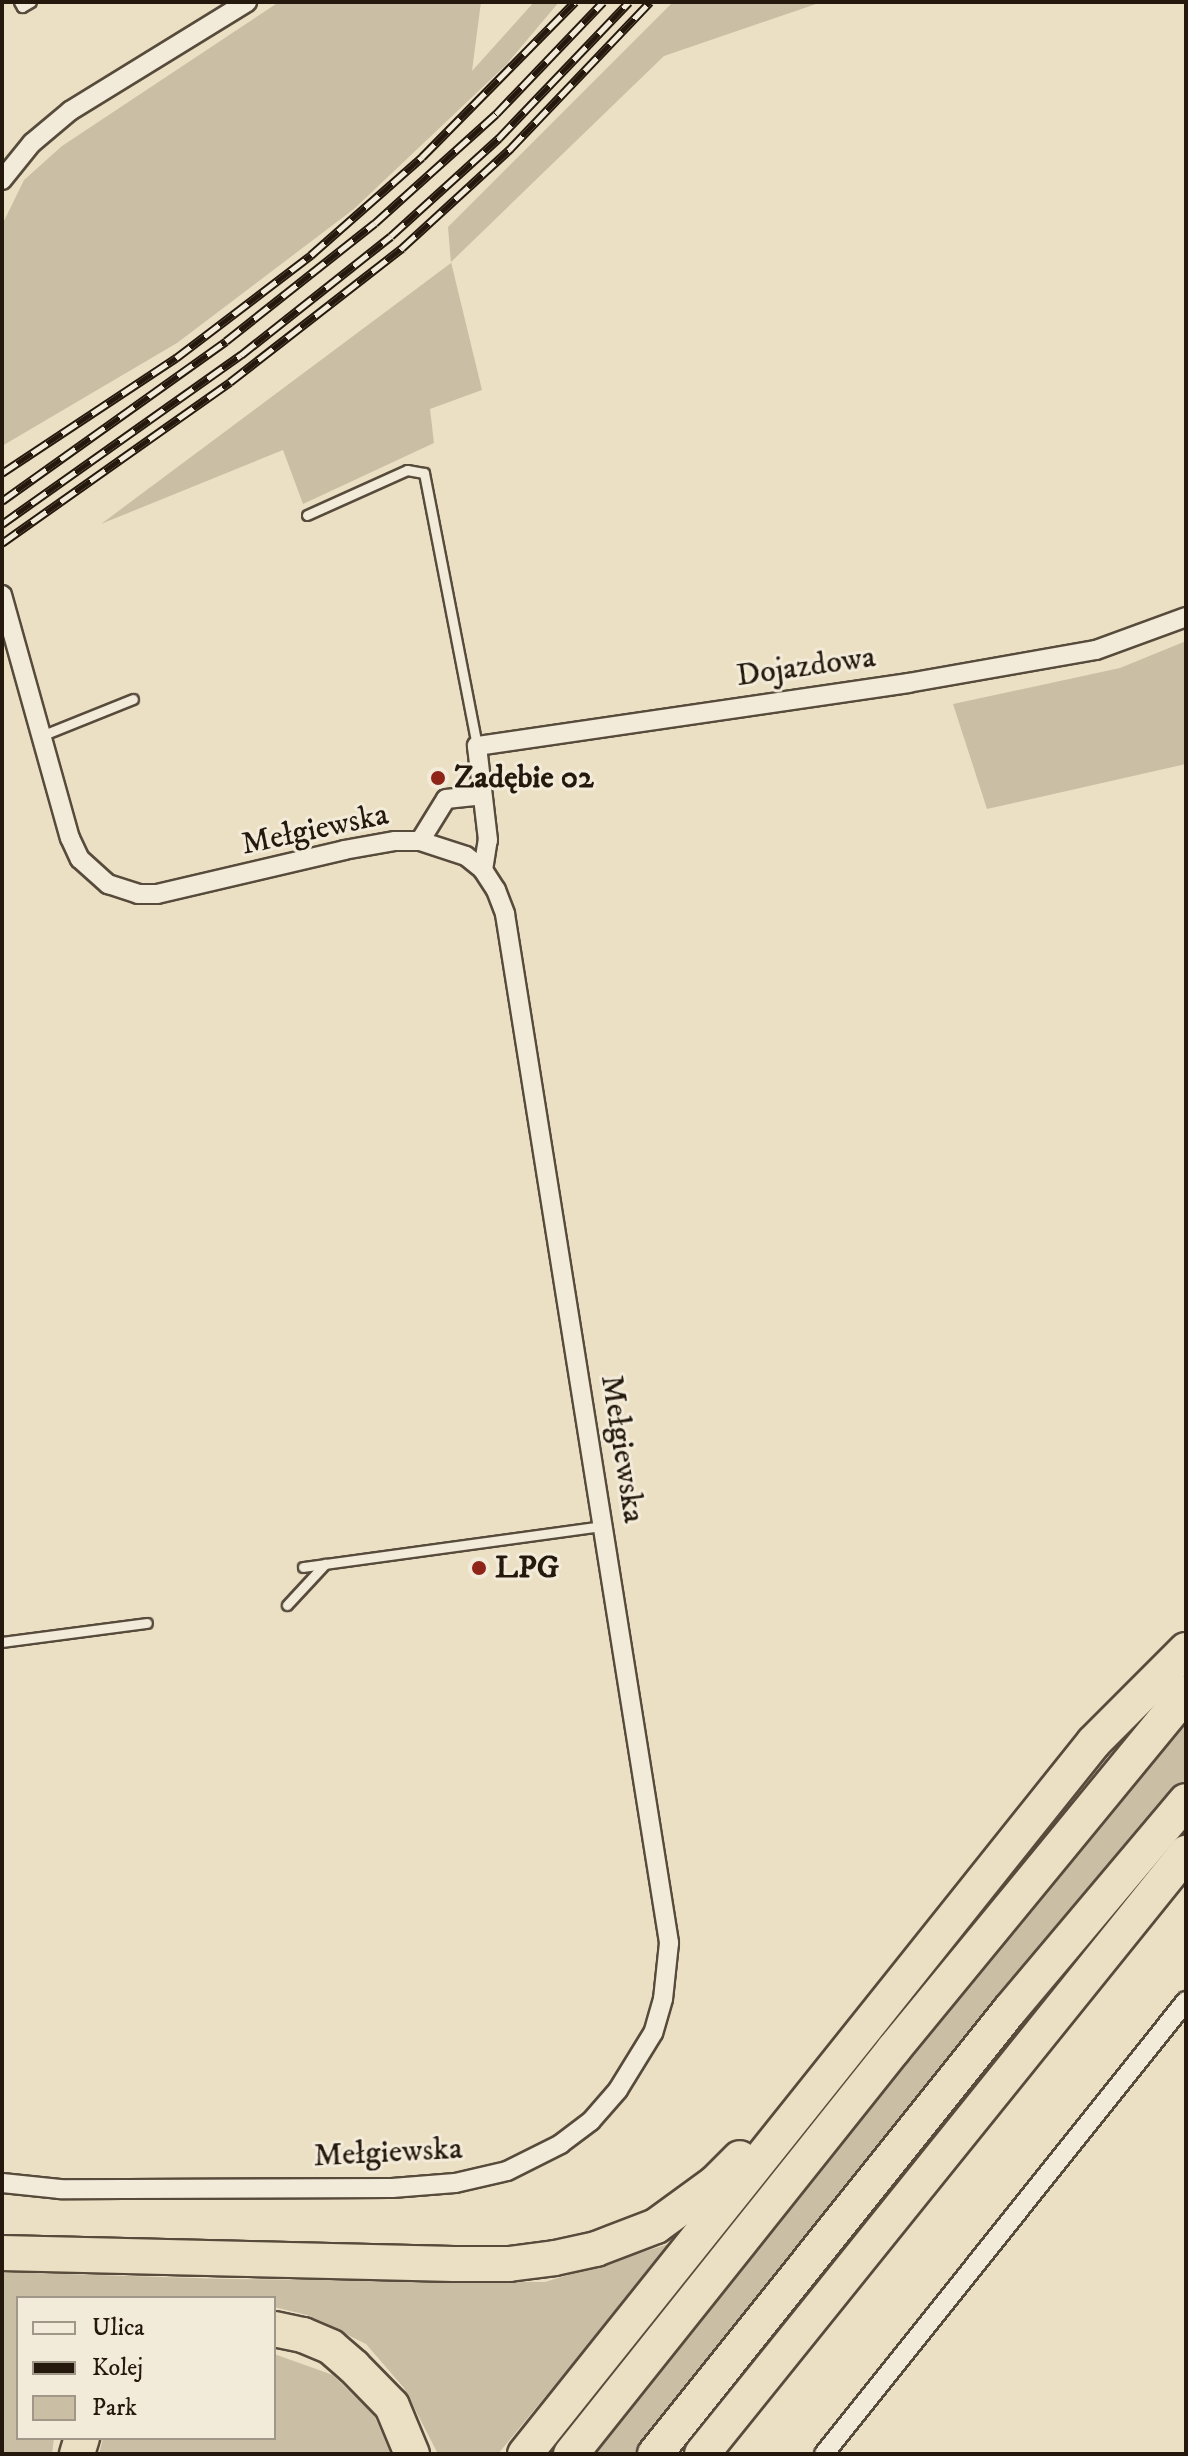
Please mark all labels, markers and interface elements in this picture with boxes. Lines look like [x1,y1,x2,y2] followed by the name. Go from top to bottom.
[734,638,878,696] street label: Dojazdowa
[454,759,594,797] place label: Zadębie 02
[429,769,447,787] marker: Zadębie 02
[238,796,392,864] street label: Mełgiewska
[591,1372,653,1526] street label: Mełgiewska
[495,1549,559,1587] place label: LPG
[470,1559,488,1577] marker: LPG
[312,2130,464,2176] street label: Mełgiewska
[16,2296,276,2440] legend
[92,2313,145,2343] text: Ulica
[92,2353,143,2383] text: Kolej
[92,2393,137,2423] text: Park

